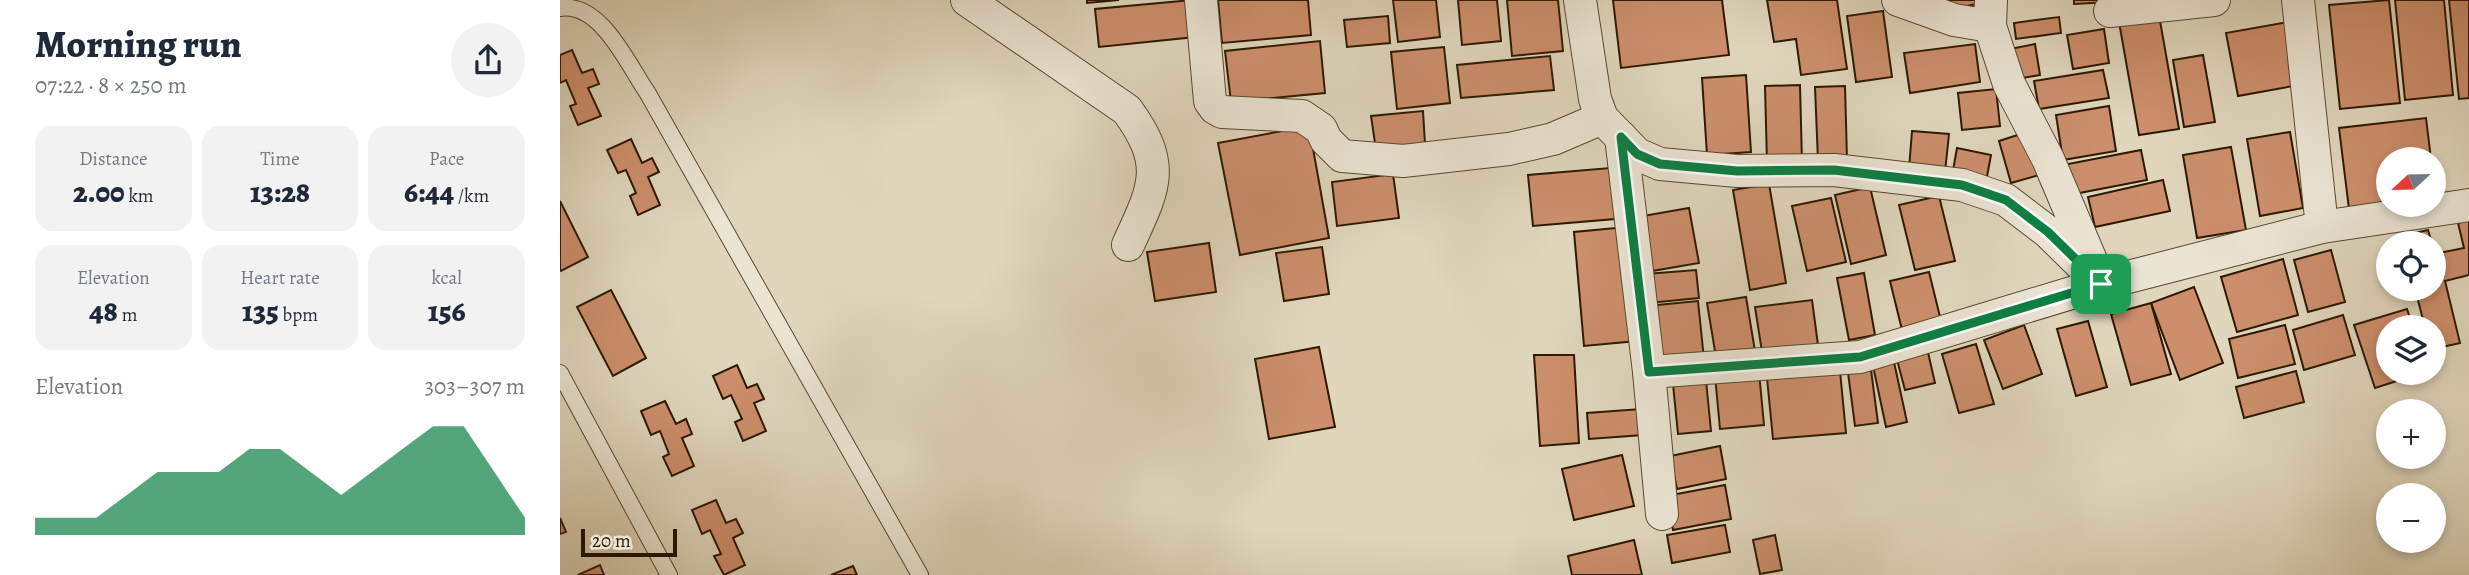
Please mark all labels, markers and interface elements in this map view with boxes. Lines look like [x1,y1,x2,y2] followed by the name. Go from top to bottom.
[35,18,242,70] text: Morning run
[451,23,525,97] button: share
[35,70,187,101] text: 07:22 · 8 × 250 m
[79,146,147,172] text: Distance
[260,146,300,172] text: Time
[429,146,464,172] text: Pace
[2376,147,2446,217] north arrow
[2376,147,2446,553] map controls
[73,172,125,212] text: 2.00
[250,172,310,212] text: 13:28
[404,172,454,212] text: 6:44
[125,183,154,209] text: km
[454,183,489,209] text: /km
[2376,231,2446,301] button: locate
[2071,254,2131,314] pin
[77,265,150,291] text: Elevation
[240,265,320,291] text: Heart rate
[431,265,462,291] text: kcal
[2082,265,2120,303] icon: arrive
[89,291,118,331] text: 48
[242,291,279,331] text: 135
[428,291,466,331] text: 156
[118,302,137,328] text: m
[279,302,318,328] text: bpm
[2376,315,2446,385] button: layers
[35,371,123,402] text: Elevation
[424,371,525,402] text: 303–307 m
[2376,399,2446,469] button: +
[2376,483,2446,553] button: −
[581,526,677,558] scale bar
[592,528,631,554] text: 20 m

